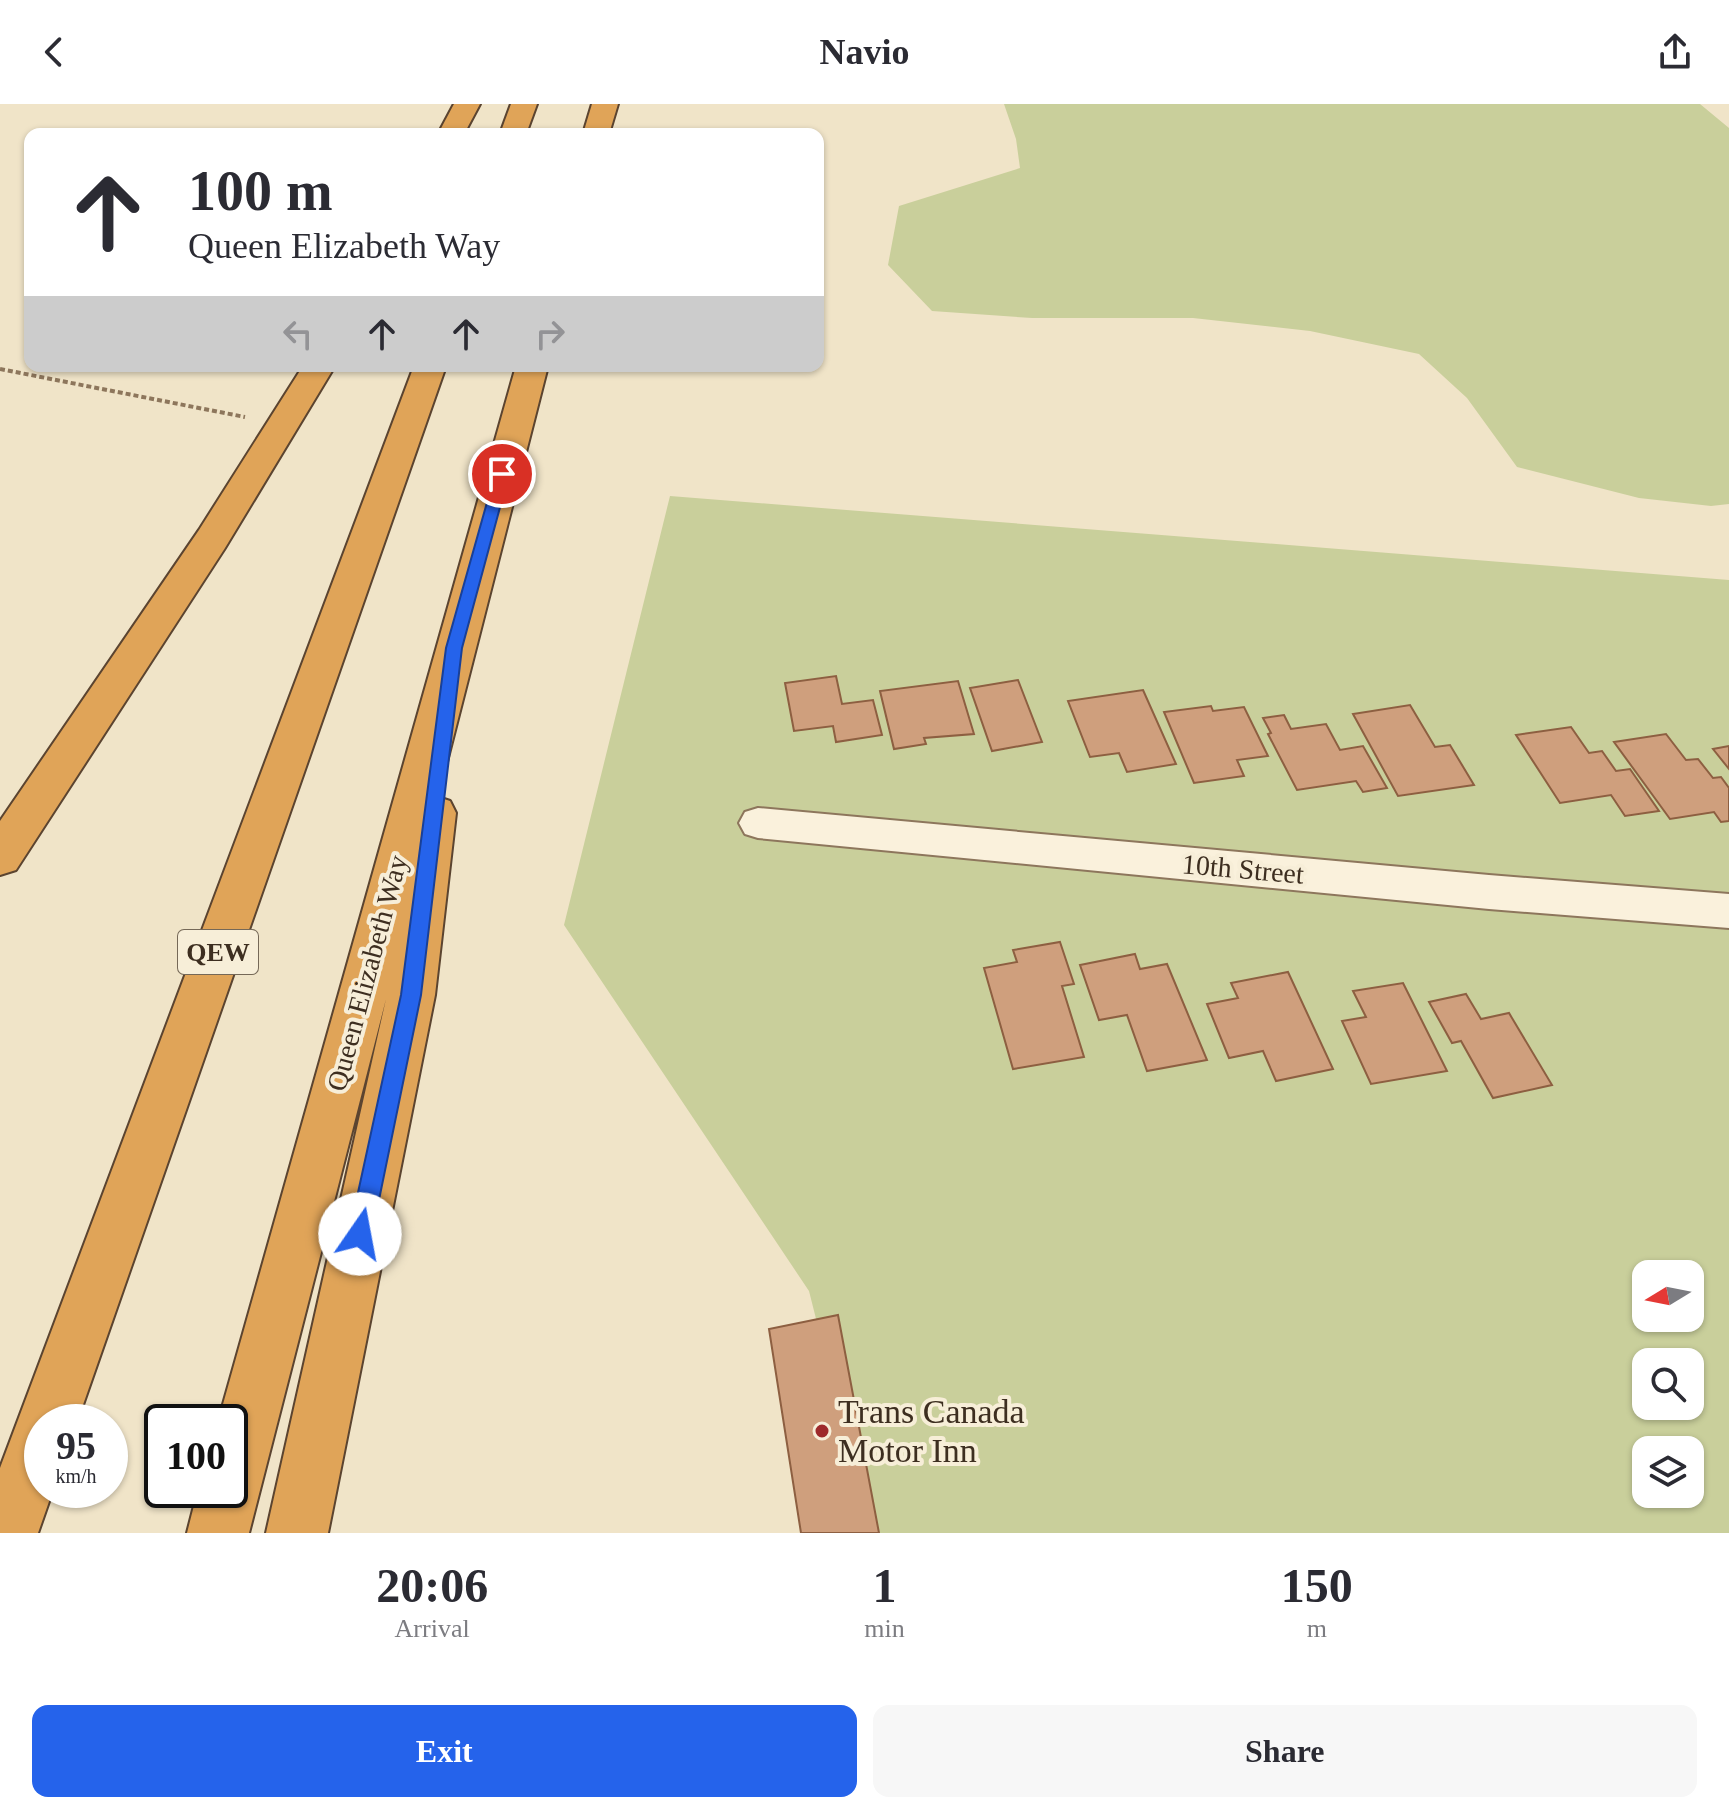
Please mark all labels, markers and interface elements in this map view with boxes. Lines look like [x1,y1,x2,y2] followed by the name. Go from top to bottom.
[32,30,76,74] icon: back
[1653,30,1697,74] icon: share
[820,32,910,72] text: Navio
[56,160,160,264] icon: ahead
[188,160,333,222] text: 100 m
[188,226,500,266] text: Queen Elizabeth Way
[276,312,320,356] icon: left
[360,312,404,356] icon: ahead
[444,312,488,356] icon: ahead
[528,312,572,356] icon: right
[468,440,536,508] pin
[480,452,524,496] icon: arrive
[1181,848,1305,890] street label: 10th Street
[321,852,413,1094] street label: Queen Elizabeth Way
[178,930,258,974] road number: QEW
[318,1192,402,1276] position arrow
[1632,1260,1704,1332] north arrow
[1632,1260,1704,1508] map controls
[1632,1348,1704,1420] button: search
[838,1393,1025,1469] place label: Trans Canada Motor Inn
[144,1404,248,1508] speed limit sign: 100
[813,1422,831,1440] marker: Trans Canada Motor Inn
[56,1423,96,1468] text: 95
[1632,1436,1704,1508] button: layers
[55,1465,97,1487] text: km/h
[376,1559,488,1612] text: 20:06
[872,1559,896,1612] text: 1
[1281,1559,1353,1612] text: 150
[395,1614,470,1643] text: Arrival
[864,1614,905,1643] text: min
[1307,1614,1327,1643] text: m
[32,1705,857,1797] button: Exit
[873,1705,1697,1797] button: Share

